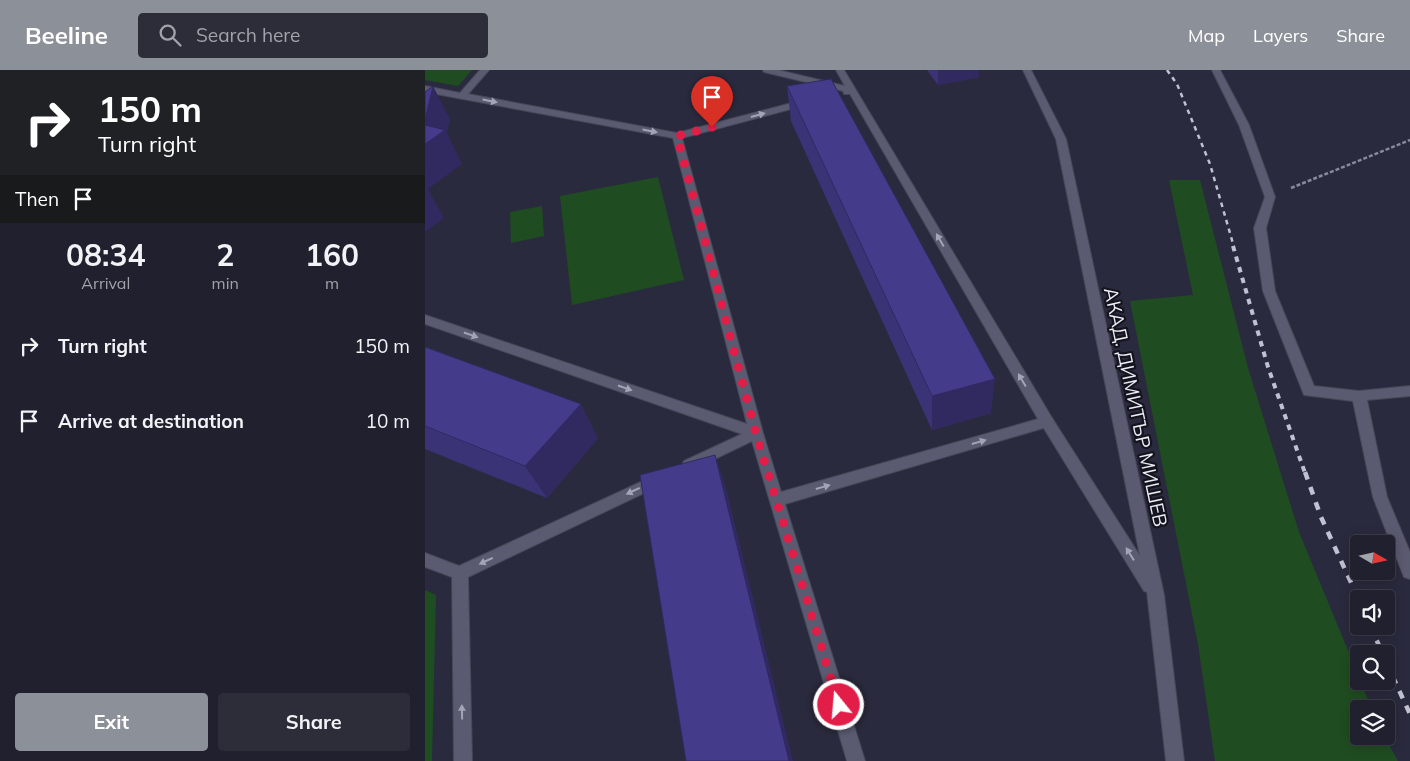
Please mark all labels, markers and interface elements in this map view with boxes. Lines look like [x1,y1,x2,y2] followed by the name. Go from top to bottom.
[138,13,488,58] search box
[25,20,108,50] text: Beeline
[156,21,184,49] icon: search
[196,23,300,47] text: Search here
[1188,24,1225,47] text: Map
[1253,24,1308,47] text: Layers
[1336,24,1385,47] text: Share
[691,76,733,127] pin
[698,83,726,111] icon: arrive
[98,87,202,131] text: 150 m
[15,90,80,155] icon: right
[483,98,499,106] one-way arrow
[751,111,766,119] one-way arrow
[642,128,658,136] one-way arrow
[98,130,196,158] text: Turn right
[69,185,97,213] icon: arrive
[15,187,59,211] text: Then
[935,233,944,246] one-way arrow
[66,236,146,274] text: 08:34
[216,236,234,274] text: 2
[305,236,359,274] text: 160
[81,273,130,293] text: Arrival
[212,273,239,293] text: min
[325,273,339,293] text: m
[1099,285,1173,529] street label: АКАД. ДИМИТЪР МИШЕВ
[464,331,479,339] one-way arrow
[15,332,43,360] icon: right
[58,334,147,358] text: Turn right
[354,334,410,358] text: 150 m
[1018,374,1027,387] one-way arrow
[617,385,632,392] one-way arrow
[15,407,43,435] icon: arrive
[58,409,244,433] text: Arrive at destination
[366,409,410,433] text: 10 m
[972,437,987,445] one-way arrow
[816,482,831,490] one-way arrow
[626,488,640,496] one-way arrow
[1350,535,1395,580] north arrow
[1350,535,1395,745] map controls
[1125,547,1134,560] one-way arrow
[479,557,493,565] one-way arrow
[1350,590,1395,635] button: sound
[1350,645,1395,690] button: search
[812,678,864,730] position arrow
[15,693,208,751] button: Exit
[218,693,410,751] button: Share
[1350,700,1395,745] button: layers
[458,704,466,720] one-way arrow

